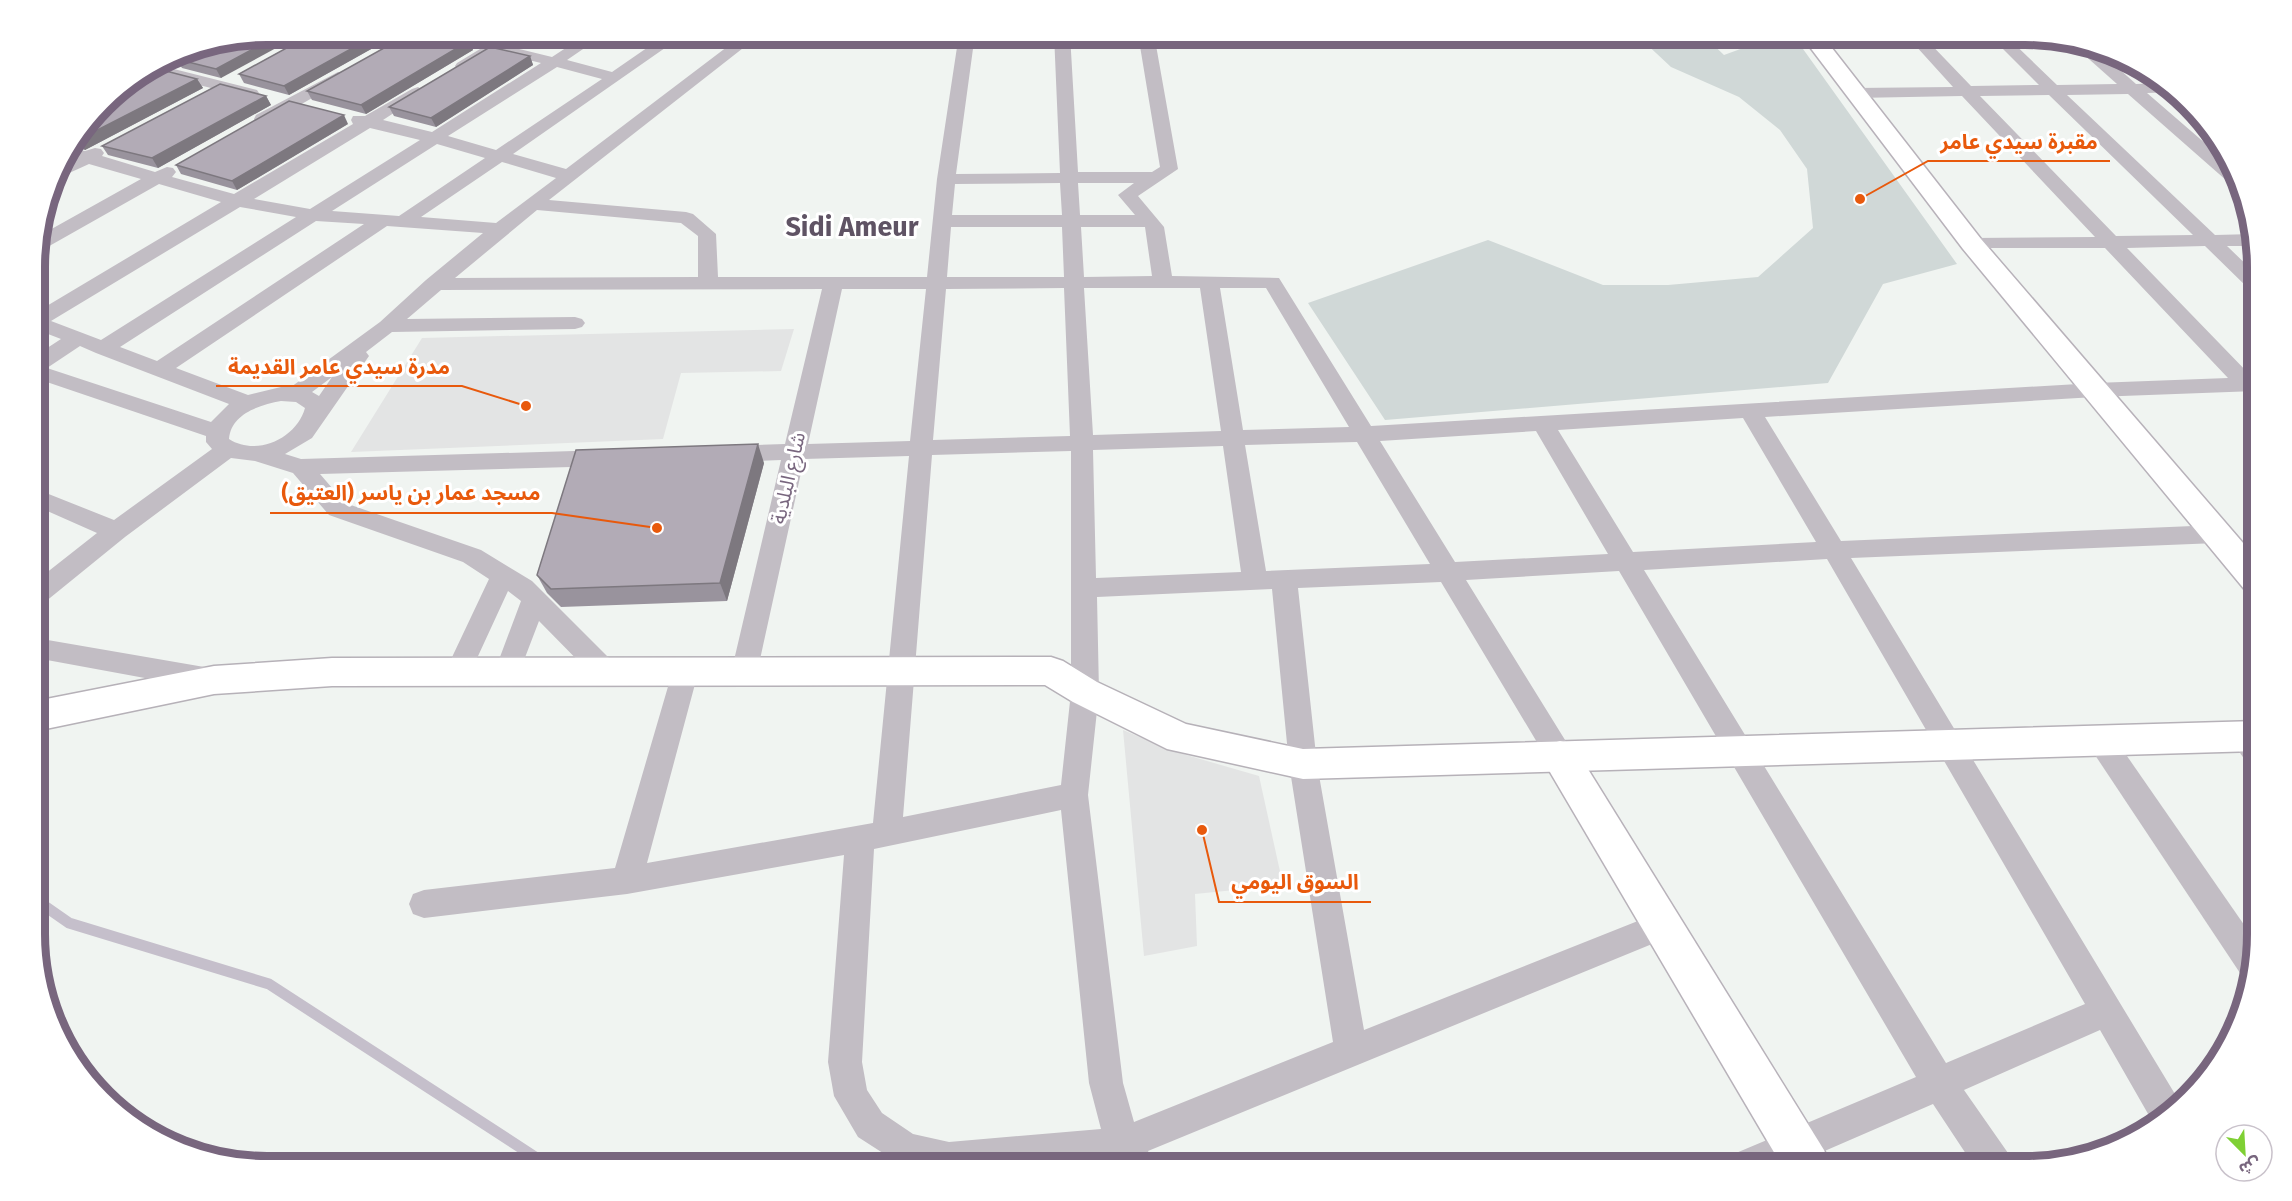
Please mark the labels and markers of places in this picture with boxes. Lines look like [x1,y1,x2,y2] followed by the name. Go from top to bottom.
[1928,122,2110,161] callout: مقبرة سيدي عامر
[216,347,462,386] callout: مدرة سيدي عامر القديمة
[270,474,552,513] callout: مسجد عمار بن ياسر (العتيق)
[1219,863,1371,902] callout: السوق اليومي

